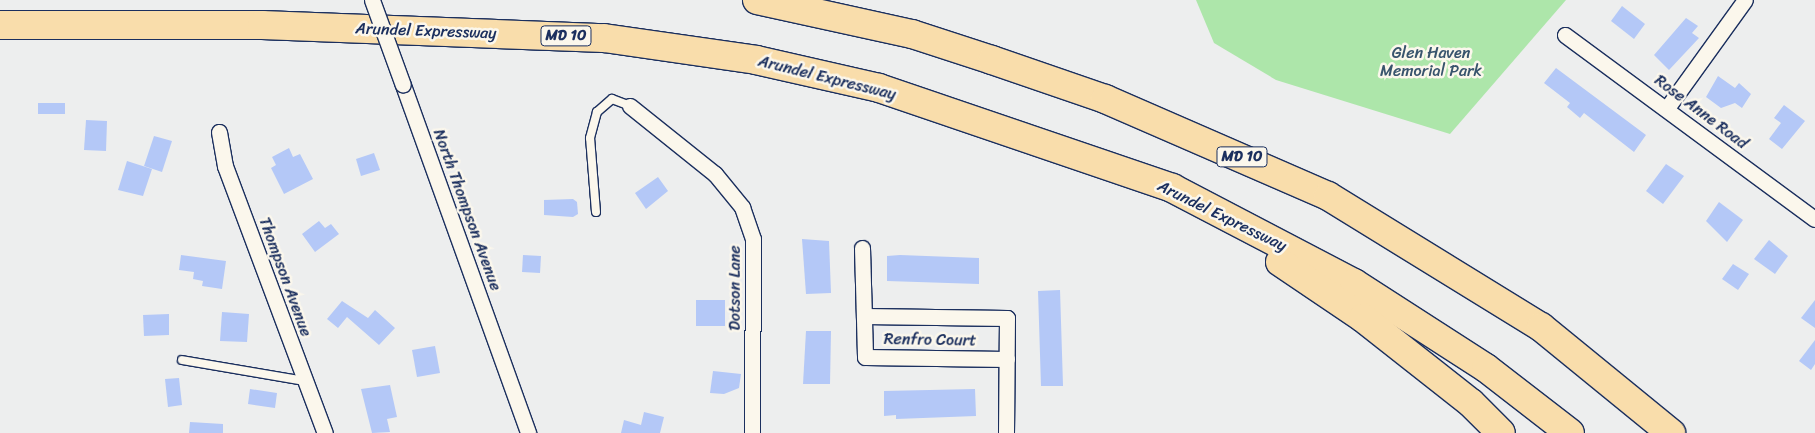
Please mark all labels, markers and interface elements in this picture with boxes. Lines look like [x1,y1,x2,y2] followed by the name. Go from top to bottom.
[355,19,497,43] street label: Arundel Expressway
[540,24,592,48] road number: MD 10
[1380,43,1482,81] park label: Glen Haven Memorial Park
[756,52,898,104] street label: Arundel Expressway
[1650,71,1752,153] street label: Rose Anne Road
[429,126,505,294] street label: North Thompson Avenue
[1216,144,1268,170] road number: MD 10
[1154,176,1290,256] street label: Arundel Expressway
[255,215,315,339] street label: Thompson Avenue
[725,245,745,331] street label: Dotson Lane
[884,330,976,350] street label: Renfro Court

